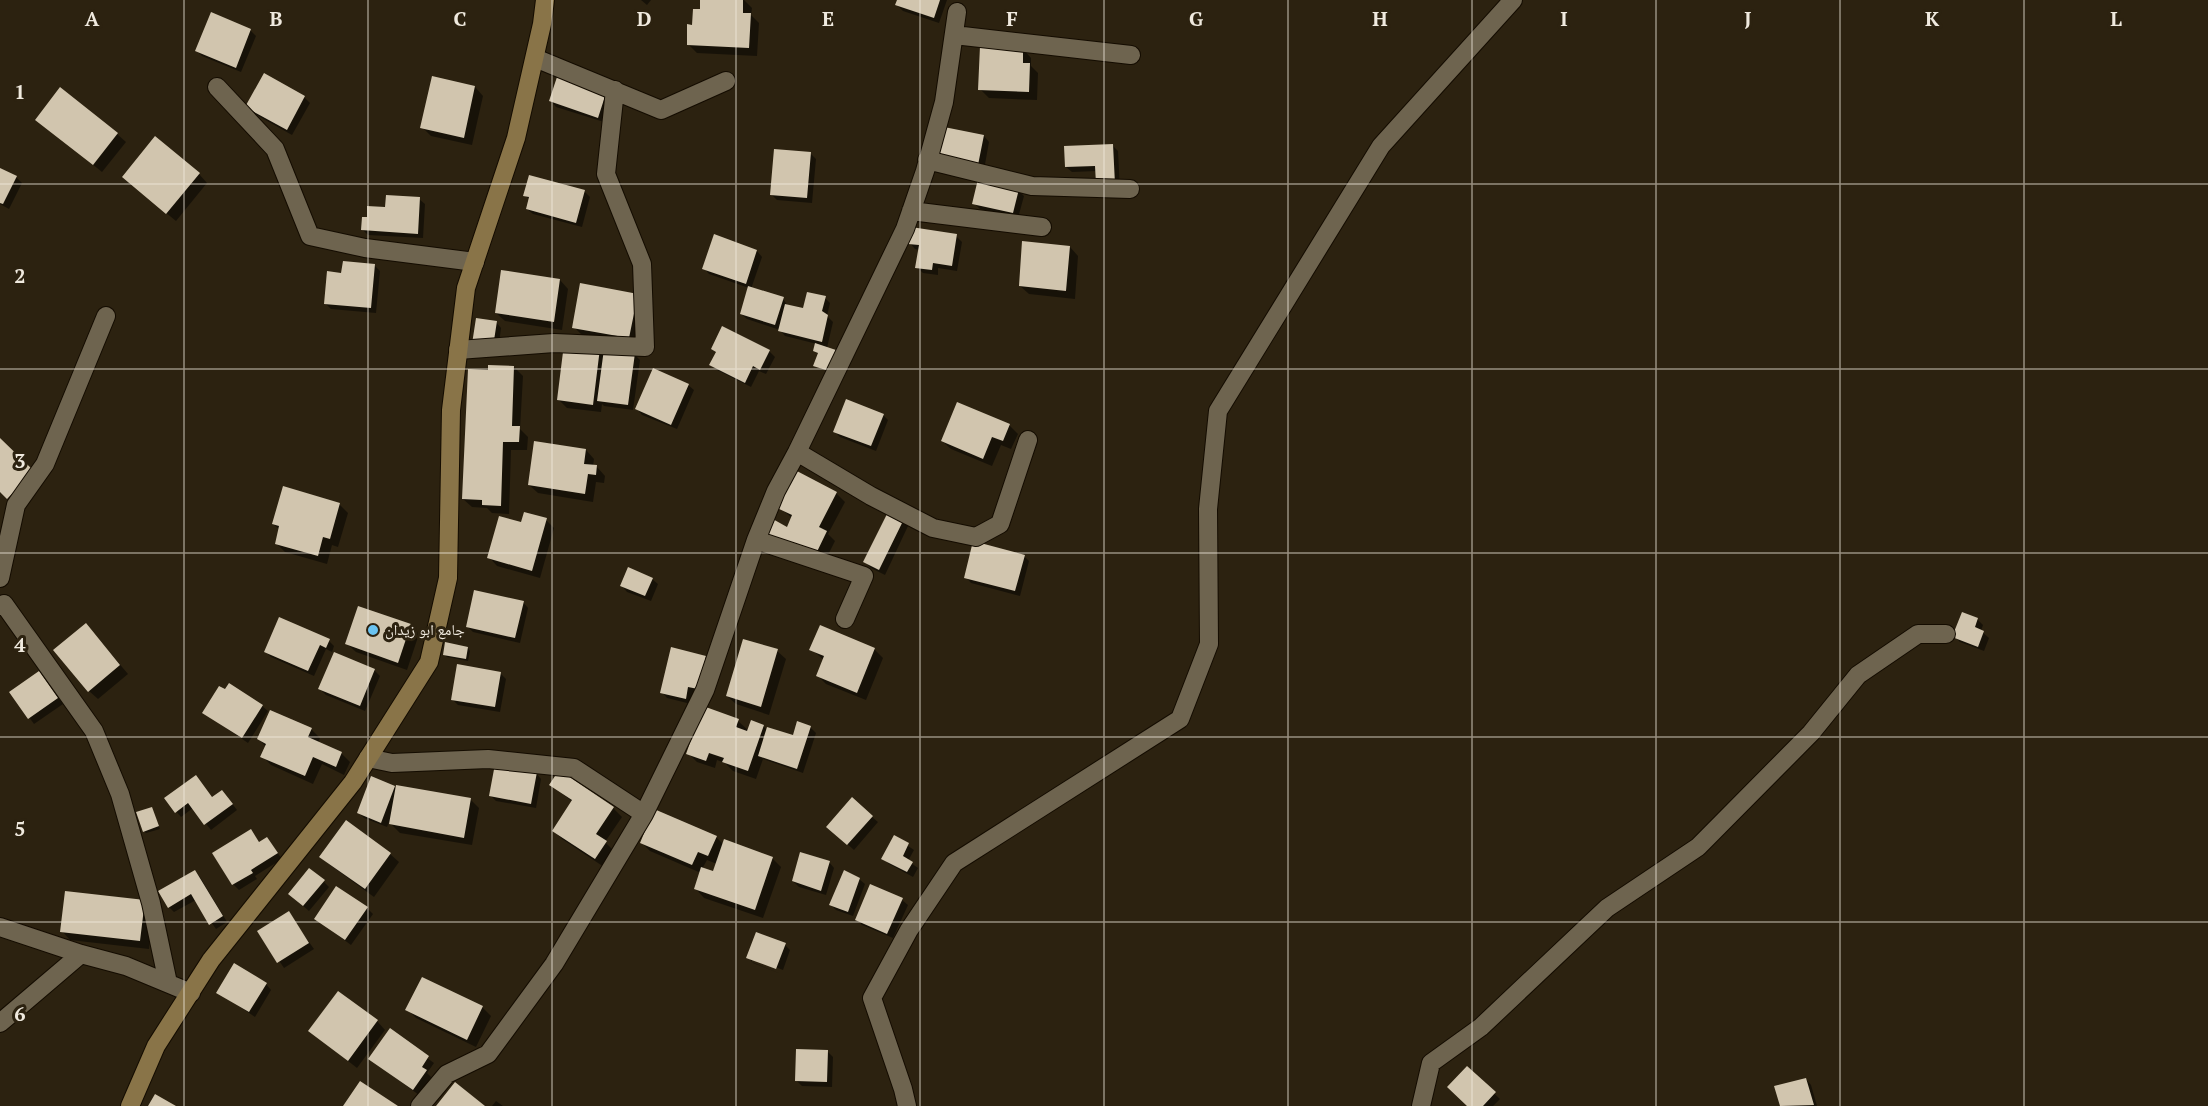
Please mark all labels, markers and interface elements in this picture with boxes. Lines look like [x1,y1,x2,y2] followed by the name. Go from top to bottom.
[85,5,100,32] text: A
[270,5,283,32] text: B
[453,5,467,32] text: C
[637,5,651,32] text: D
[822,5,834,32] text: E
[1006,5,1018,32] text: F
[1189,5,1203,32] text: G
[1372,5,1388,32] text: H
[1560,5,1568,32] text: I
[1744,5,1752,32] text: J
[1925,5,1940,32] text: K
[2110,5,2122,32] text: L
[14,78,26,105] text: 1
[14,262,26,289] text: 2
[14,447,26,474] text: 3
[385,619,465,640] place label: جامع ابو زيدان
[366,623,380,637] marker: جامع ابو زيدان
[14,631,26,658] text: 4
[14,815,26,842] text: 5
[14,1000,26,1027] text: 6

